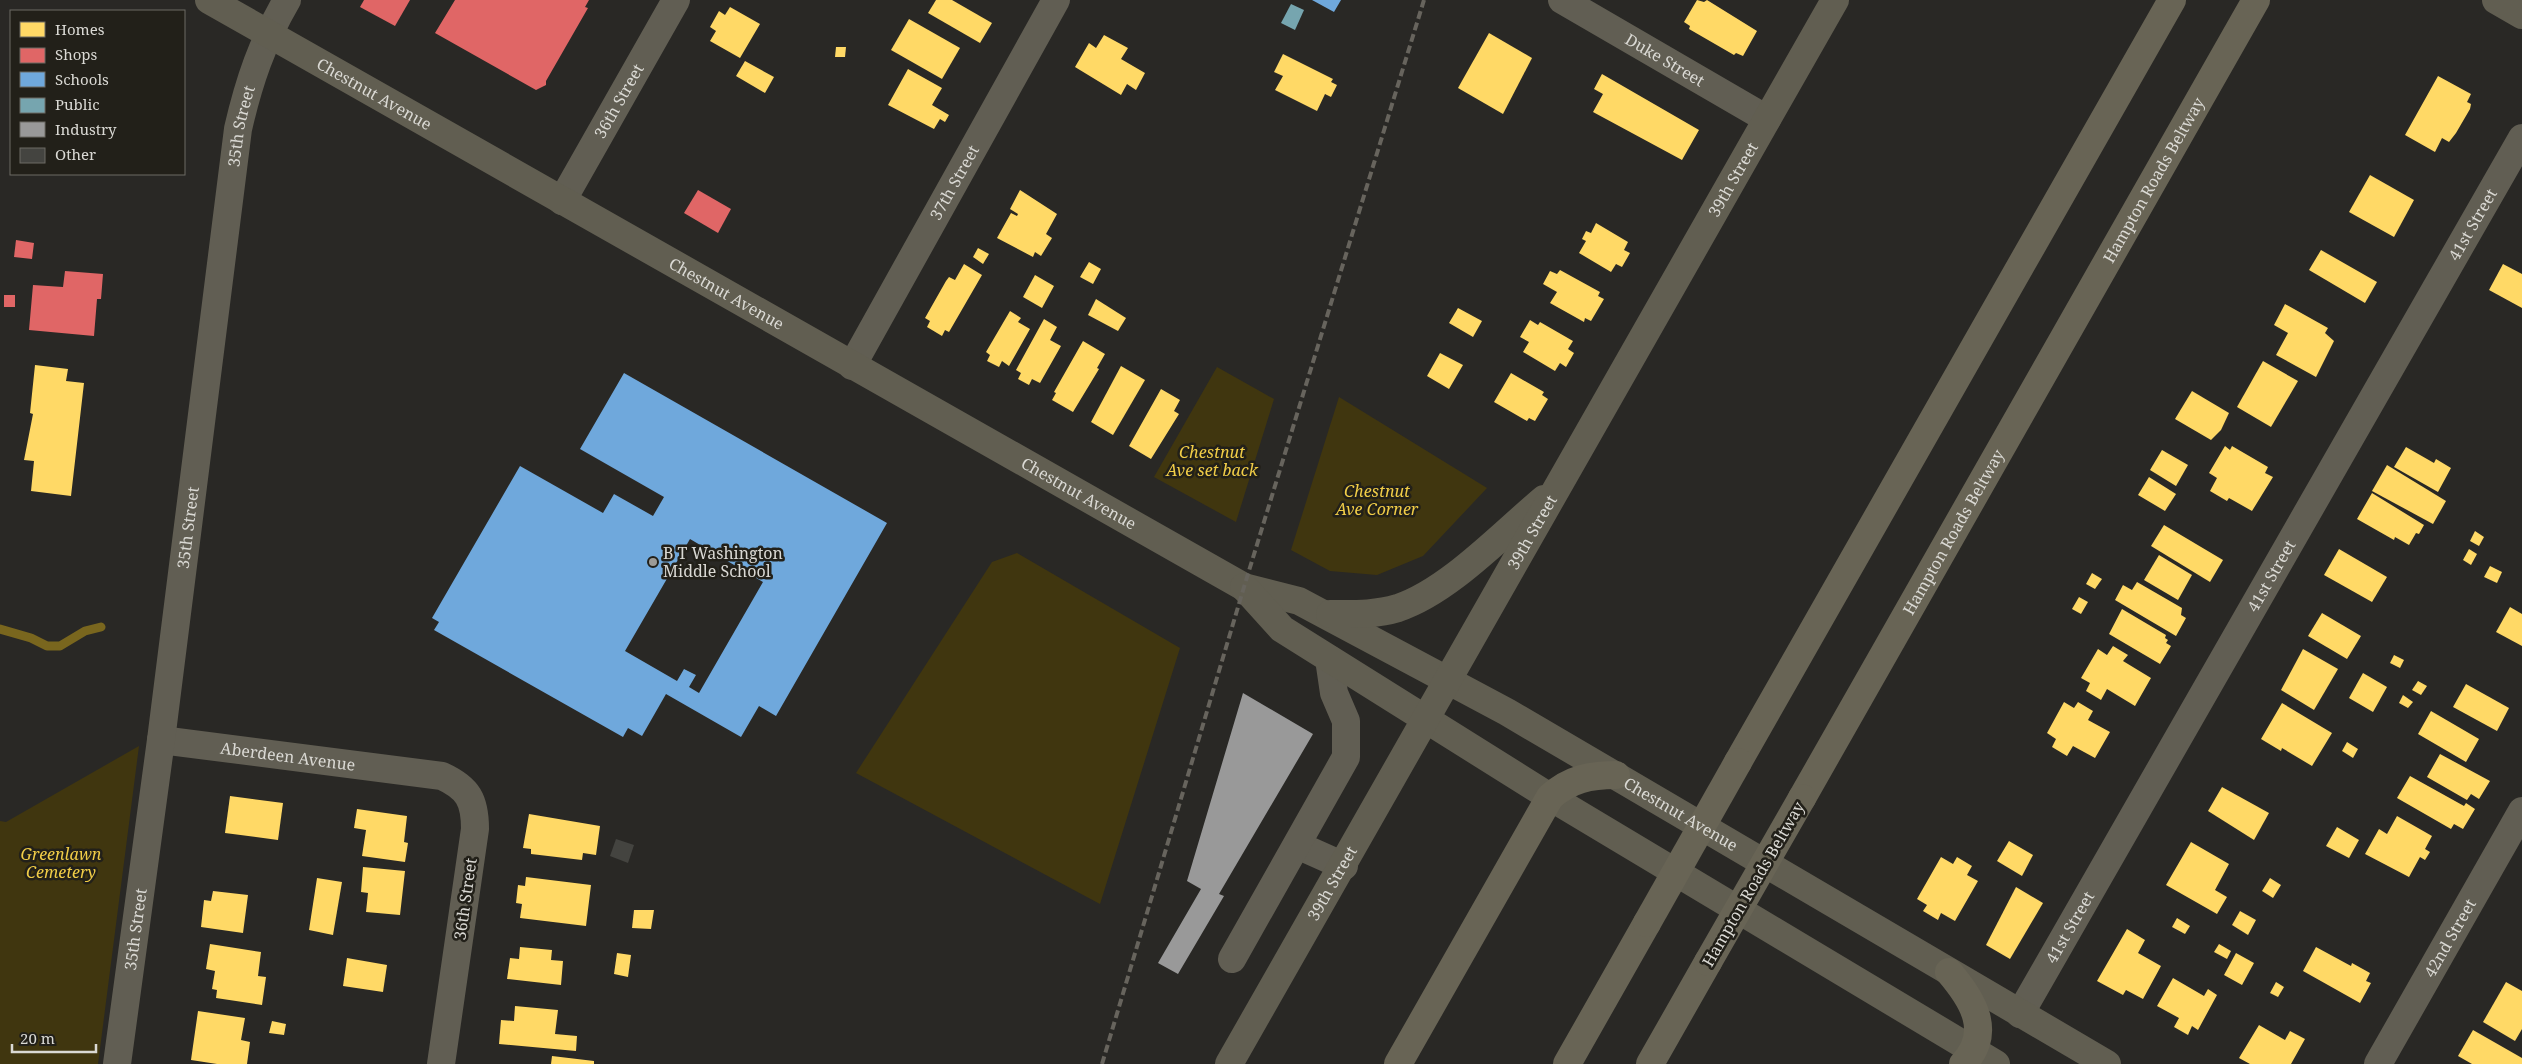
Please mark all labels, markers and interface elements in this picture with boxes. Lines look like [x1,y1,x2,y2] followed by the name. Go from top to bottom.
[10,10,185,175] legend
[55,19,105,39] text: Homes
[1621,28,1709,92] street label: Duke Street
[55,44,98,64] text: Shops
[313,52,436,135] street label: Chestnut Avenue
[589,59,649,142] street label: 36th Street
[55,69,109,89] text: Schools
[222,82,260,168] street label: 35th Street
[2098,92,2210,267] street label: Hampton Roads Beltway
[55,94,100,114] text: Public
[55,119,117,139] text: Industry
[1703,138,1763,221] street label: 39th Street
[925,141,984,224] street label: 37th Street
[55,144,96,164] text: Other
[2443,184,2502,264] street label: 41st Street
[665,252,788,335] street label: Chestnut Avenue
[1165,441,1259,481] park label: Chestnut Ave set back
[1897,444,2010,619] street label: Hampton Roads Beltway
[1017,452,1140,535] street label: Chestnut Avenue
[1335,480,1419,520] park label: Chestnut Ave Corner
[172,485,204,570] street label: 35th Street
[1502,491,1562,574] street label: 39th Street
[2242,536,2301,616] street label: 41st Street
[663,542,783,582] place label: B T Washington Middle School
[647,556,659,568] marker: B T Washington Middle School
[219,737,357,776] street label: Aberdeen Avenue
[1620,772,1742,856] street label: Chestnut Avenue
[1697,797,1810,971] street label: Hampton Roads Beltway
[1302,842,1362,925] street label: 39th Street
[21,843,102,883] park label: Greenlawn Cemetery
[448,856,482,941] street label: 36th Street
[119,886,152,972] street label: 35th Street
[2040,887,2099,967] street label: 41st Street
[2419,894,2481,981] street label: 42nd Street
[12,1022,96,1054] scale bar
[20,1028,55,1048] text: 20 m

